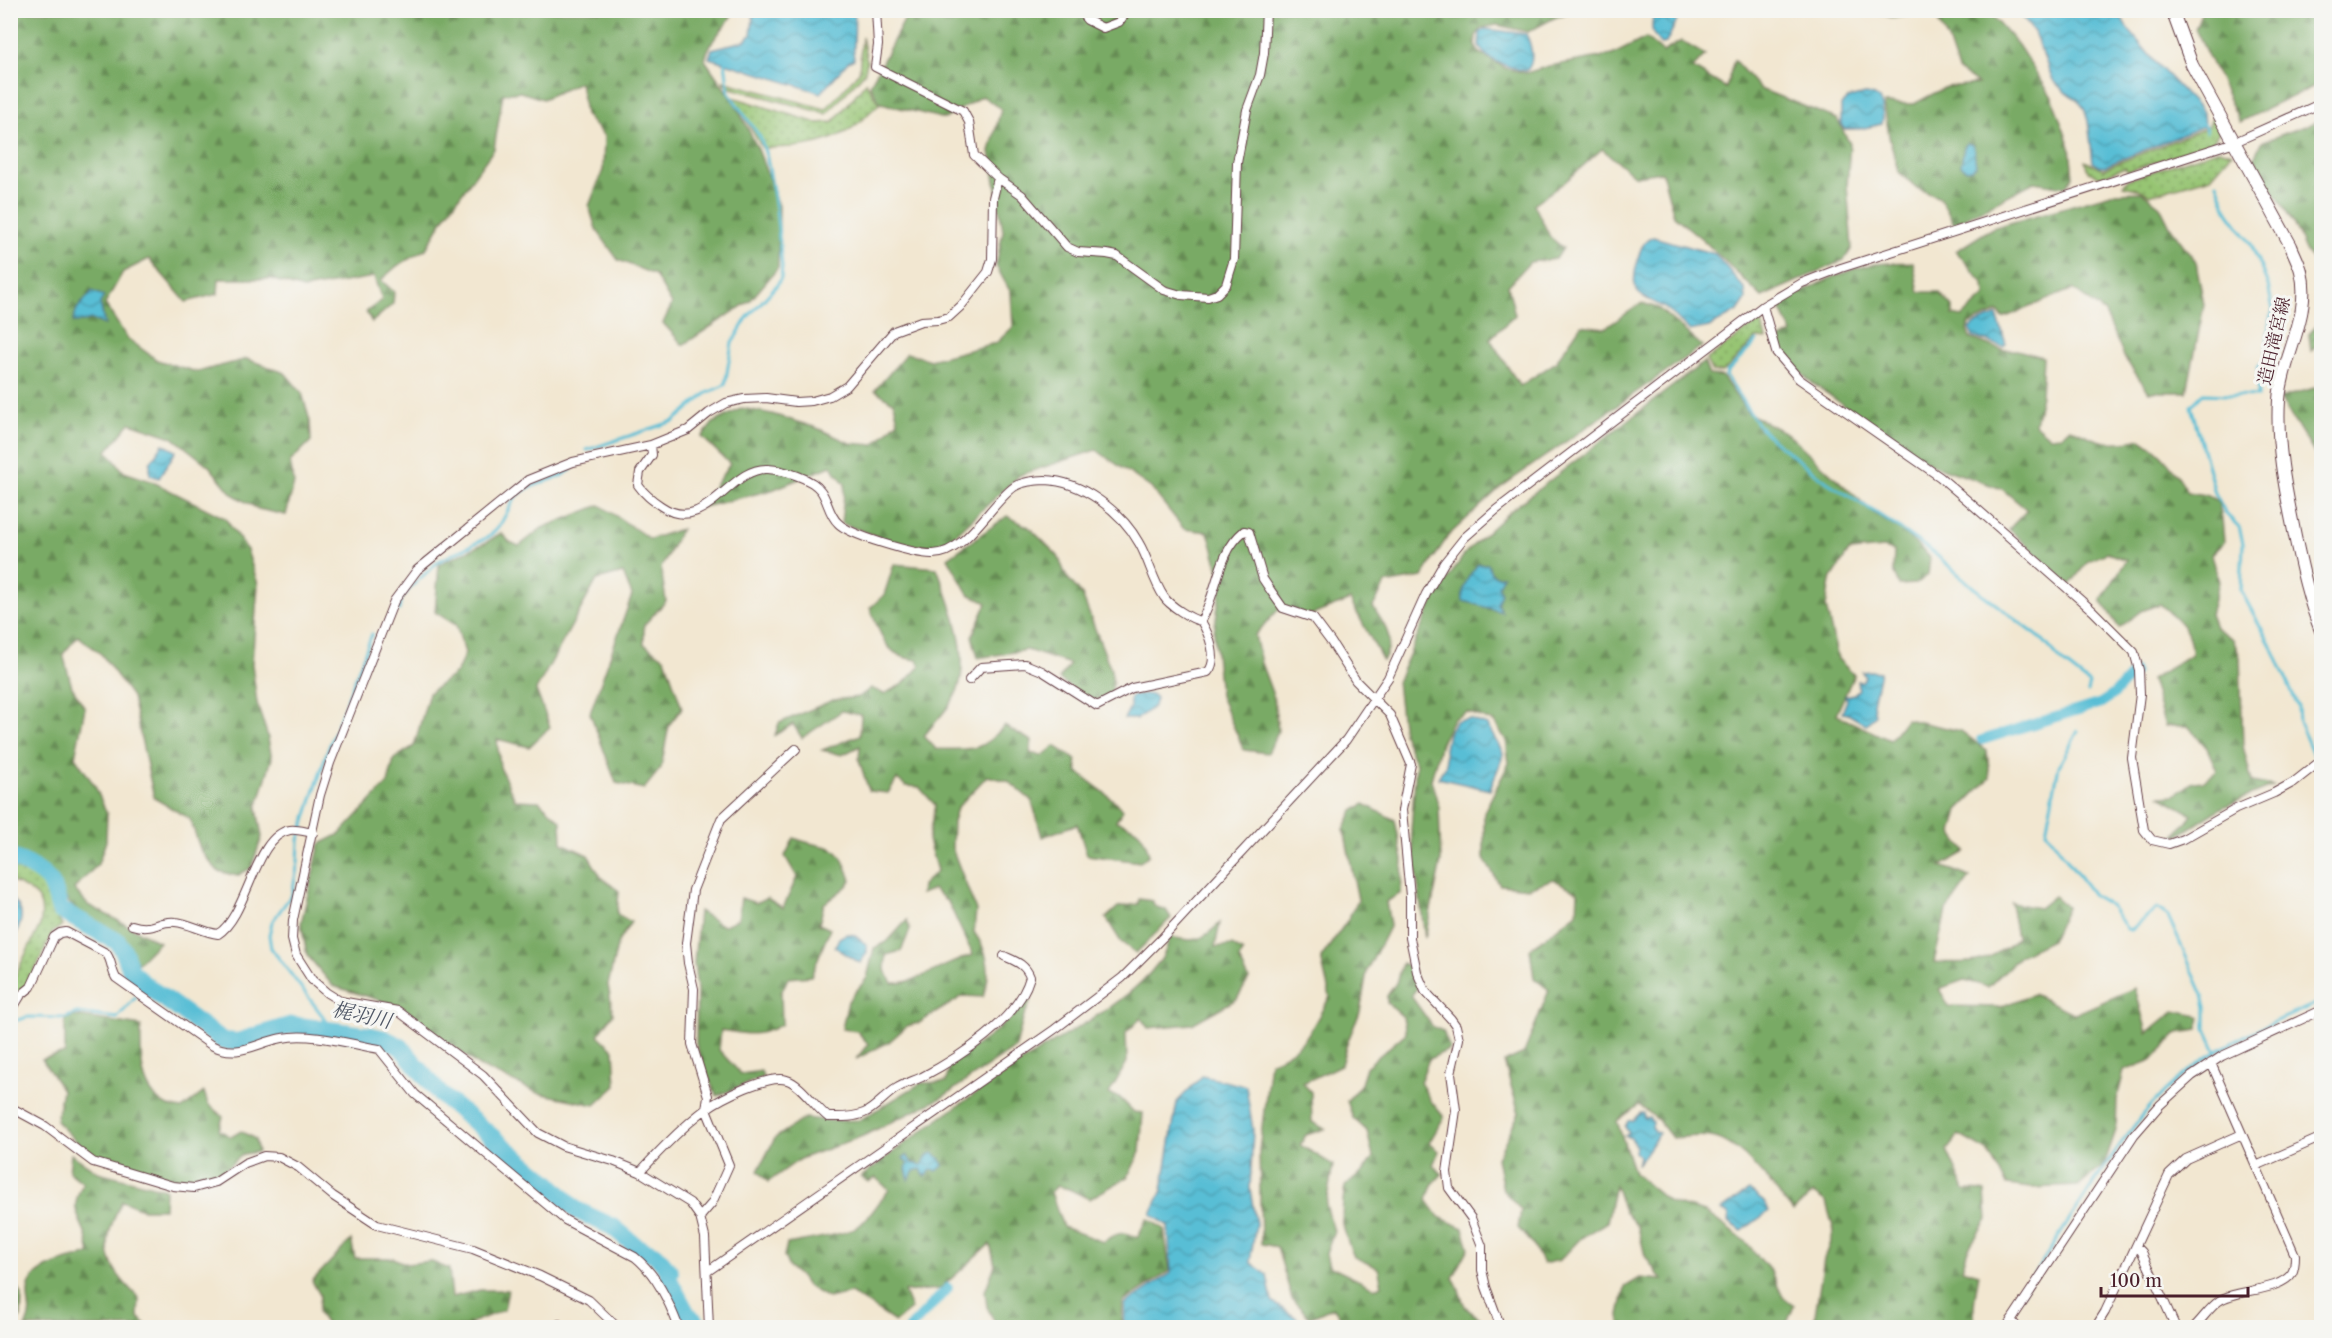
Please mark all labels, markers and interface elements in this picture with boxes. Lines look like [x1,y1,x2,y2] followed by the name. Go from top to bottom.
[2253,295,2295,387] street label: 造田滝宮線
[330,997,396,1033] water label: 梶羽川
[2101,1260,2248,1298] scale bar
[2110,1270,2162,1292] text: 100 m

